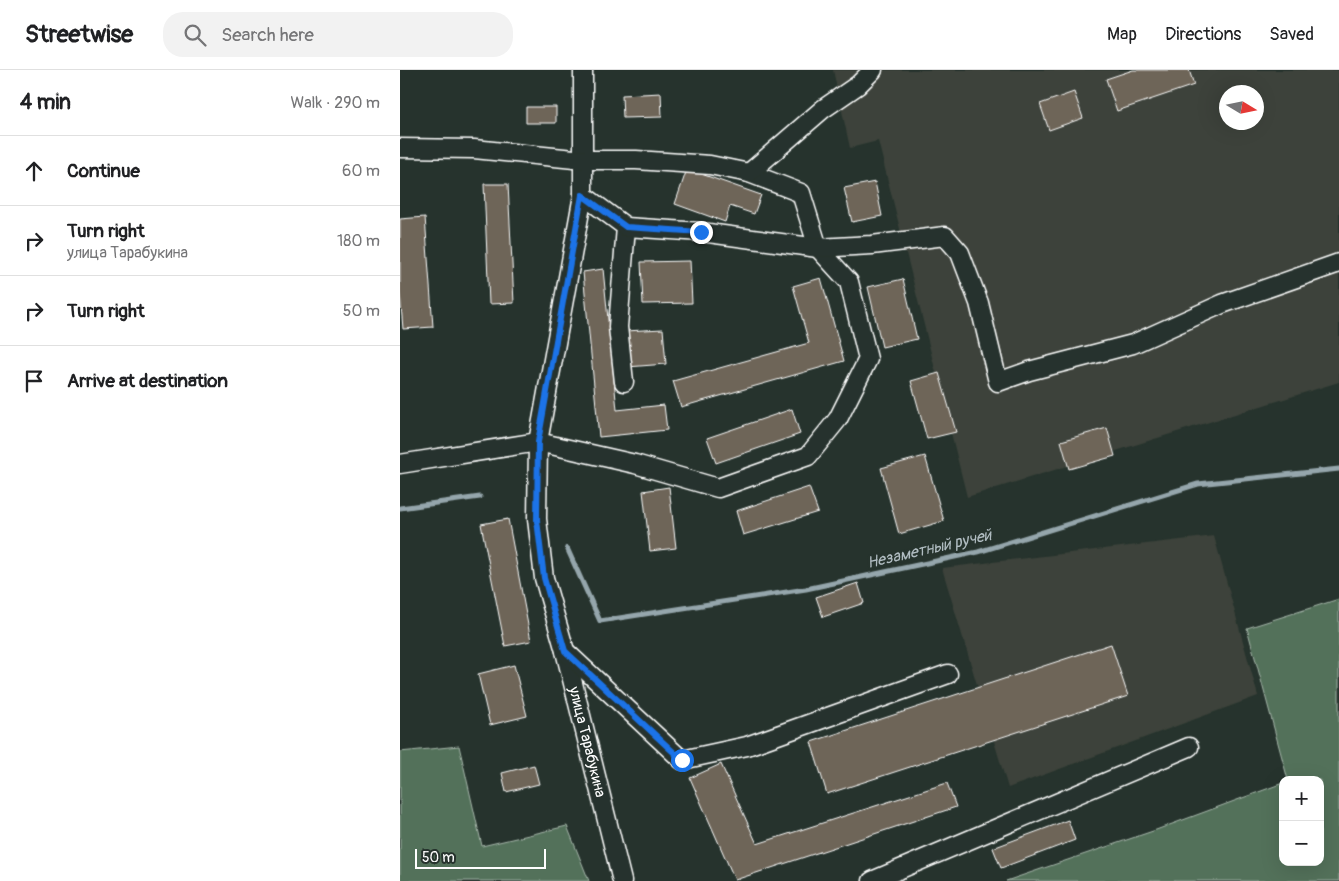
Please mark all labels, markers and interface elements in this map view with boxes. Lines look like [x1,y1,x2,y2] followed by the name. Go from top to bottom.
[163,12,513,57] search box
[25,20,133,49] text: Streetwise
[181,21,209,49] icon: search
[221,23,314,47] text: Search here
[1107,23,1137,46] text: Map
[1165,23,1241,46] text: Directions
[1269,23,1314,46] text: Saved
[1219,85,1264,130] north arrow
[20,89,71,116] text: 4 min
[291,93,380,113] text: Walk · 290 m
[20,157,48,185] icon: ahead
[67,159,140,183] text: Continue
[342,161,380,181] text: 60 m
[67,219,145,243] text: Turn right
[690,221,713,244] route end
[20,227,48,255] icon: right
[337,231,380,251] text: 180 m
[67,243,188,263] text: улица Тарабукина
[20,297,48,325] icon: right
[67,299,145,323] text: Turn right
[343,301,380,321] text: 50 m
[20,367,48,395] icon: arrive
[67,369,228,393] text: Arrive at destination
[865,525,995,573] water label: Незаметный ручей
[564,684,610,799] street label: улица Тарабукина
[671,749,694,772] route start
[1279,776,1324,866] map controls
[1279,776,1324,821] button: +
[1279,821,1324,866] button: −
[415,846,546,869] scale bar
[422,849,455,866] text: 50 m

